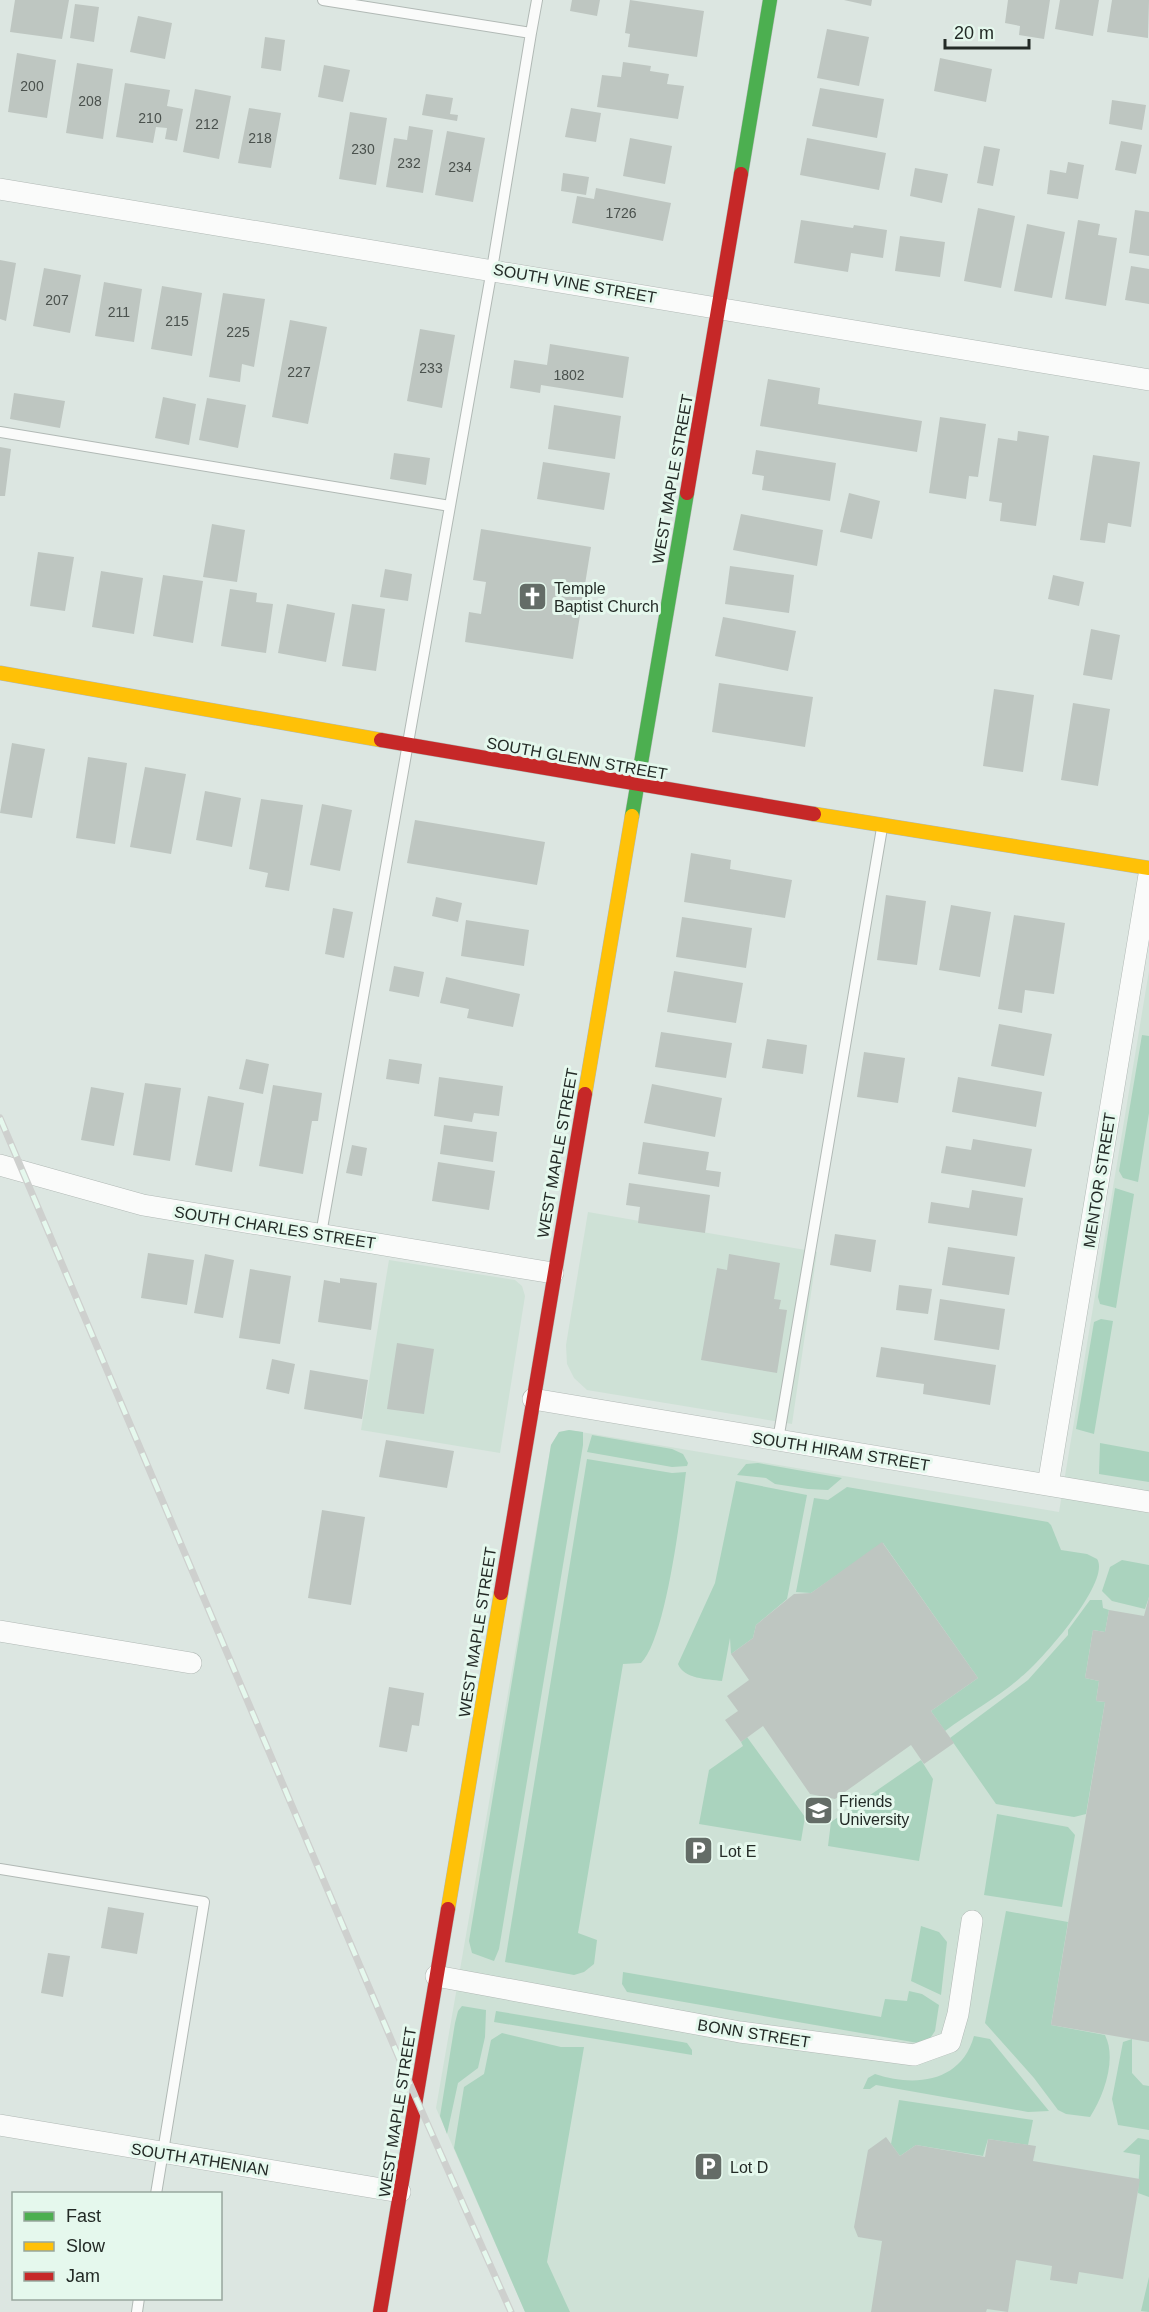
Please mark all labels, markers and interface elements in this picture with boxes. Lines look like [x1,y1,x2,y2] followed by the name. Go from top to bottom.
[945,12,1029,50] scale bar
[954,23,994,43] text: 20 m
[20,78,44,94] house number: 200
[78,93,102,109] house number: 208
[138,110,162,126] house number: 210
[195,116,219,132] house number: 212
[248,130,272,146] house number: 218
[351,141,375,157] house number: 230
[397,155,421,171] house number: 232
[448,159,472,175] house number: 234
[605,205,637,221] house number: 1726
[492,261,658,306] street label: SOUTH VINE STREET
[45,292,69,308] house number: 207
[108,304,130,320] house number: 211
[165,313,189,329] house number: 215
[226,324,250,340] house number: 225
[419,360,443,376] house number: 233
[287,364,311,380] house number: 227
[553,367,585,383] house number: 1802
[649,393,696,565] street label: WEST MAPLE STREET
[554,580,659,615] place label: Temple Baptist Church
[517,581,549,613] church icon: Temple Baptist Church
[485,734,669,783] street label: SOUTH GLENN STREET
[534,1067,581,1239] street label: WEST MAPLE STREET
[1080,1111,1119,1249] street label: MENTOR STREET
[173,1203,377,1252] street label: SOUTH CHARLES STREET
[751,1429,931,1474] street label: SOUTH HIRAM STREET
[456,1545,499,1718] street label: WEST MAPLE STREET
[839,1793,909,1828] place label: Friends University
[802,1794,834,1826] school or university icon: Friends University
[682,1835,714,1867] parking icon: Lot E
[719,1843,756,1860] place label: Lot E
[696,2016,812,2051] street label: BONN STREET
[376,2025,419,2198] street label: WEST MAPLE STREET
[130,2140,270,2179] street label: SOUTH ATHENIAN
[693,2151,725,2183] parking icon: Lot D
[730,2159,768,2176] place label: Lot D
[12,2192,222,2300] legend
[66,2206,101,2226] text: Fast
[66,2236,106,2256] text: Slow
[66,2266,100,2286] text: Jam

